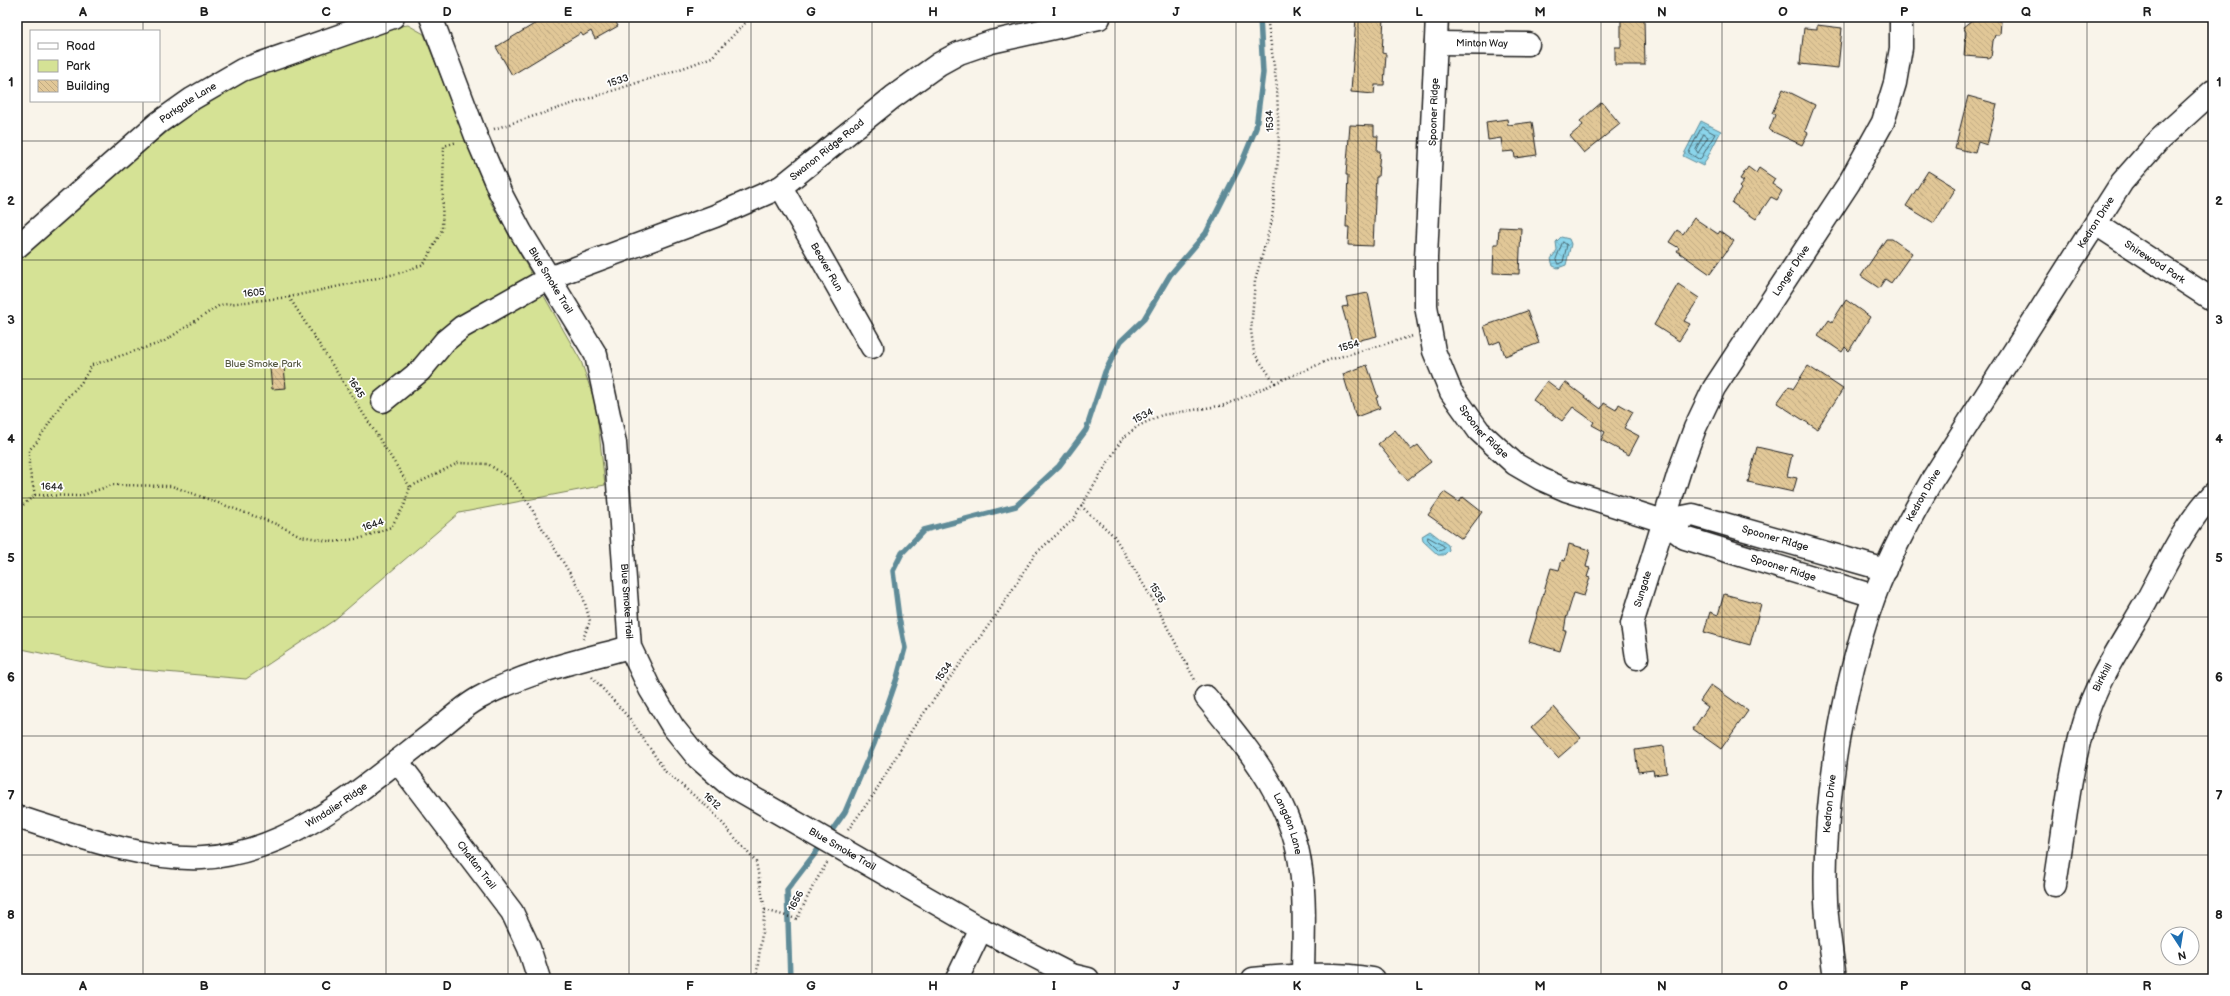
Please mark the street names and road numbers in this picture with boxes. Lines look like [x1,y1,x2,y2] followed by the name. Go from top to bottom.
[1456,37,1508,50] street label: Minton Way
[606,72,630,90] street label: 1533
[1427,78,1441,146] street label: Spooner Ridge
[157,80,219,126] street label: Parkgate Lane
[1264,110,1276,132] street label: 1534
[788,116,867,183] street label: Swanon Ridge Road
[2075,194,2117,251] street label: Kedron Drive
[2122,238,2187,286] street label: Shirewood Park
[808,241,845,294] street label: Beaver Run
[1770,243,1812,298] street label: Longer Drive
[526,245,575,316] street label: Blue Smoke Trail
[243,286,266,300] street label: 1605
[1337,337,1361,355] street label: 1554
[345,376,367,401] street label: 1645
[1456,403,1511,461] street label: Spooner Ridge
[1131,406,1155,426] street label: 1534
[1904,467,1943,524] street label: Kedron Drive
[41,481,63,493] street label: 1644
[361,516,385,534] street label: 1644
[1740,523,1810,554] street label: Spooner RIdge
[1749,552,1818,584] street label: Spooner Ridge
[618,563,635,639] street label: Blue Smoke Trail
[1632,569,1654,609] street label: Sungate
[1146,581,1168,606] street label: 1535
[933,660,955,684] street label: 1534
[2090,661,2115,693] street label: Birkhill
[1821,774,1839,834] street label: Kedron Drive
[304,780,370,830] street label: Windalier Ridge
[701,790,723,812] street label: 1612
[1271,791,1304,856] street label: Langdon Lane
[807,825,878,873] street label: Blue Smoke Trail
[454,839,498,892] street label: Chattan Trail
[786,889,806,913] street label: 1656

